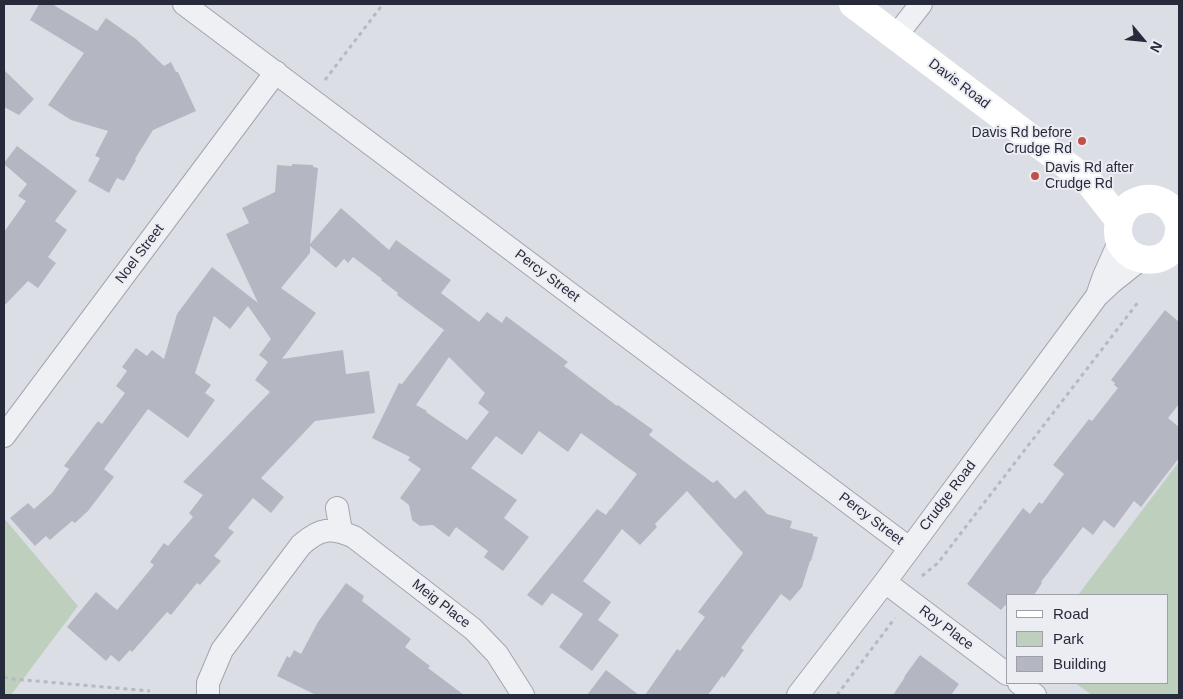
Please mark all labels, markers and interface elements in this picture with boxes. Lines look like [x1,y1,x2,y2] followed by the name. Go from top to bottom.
[1118,15,1168,65] north arrow
[1147,39,1166,55] text: N
[925,56,993,112] street label: Davis Road
[972,125,1072,158] place label: Davis Rd before Crudge Rd
[1076,135,1088,147] marker: Davis Rd before Crudge Rd
[1045,160,1134,192] place label: Davis Rd after Crudge Rd
[1029,170,1041,182] marker: Davis Rd after Crudge Rd
[112,221,168,287] street label: Noel Street
[511,246,583,306] street label: Percy Street
[916,458,980,534] street label: Crudge Road
[835,489,907,549] street label: Percy Street
[409,576,473,632] street label: Meig Place
[1006,594,1168,684] legend
[915,602,977,654] street label: Roy Place
[1053,605,1089,622] text: Road
[1053,630,1084,647] text: Park
[1053,655,1106,672] text: Building

